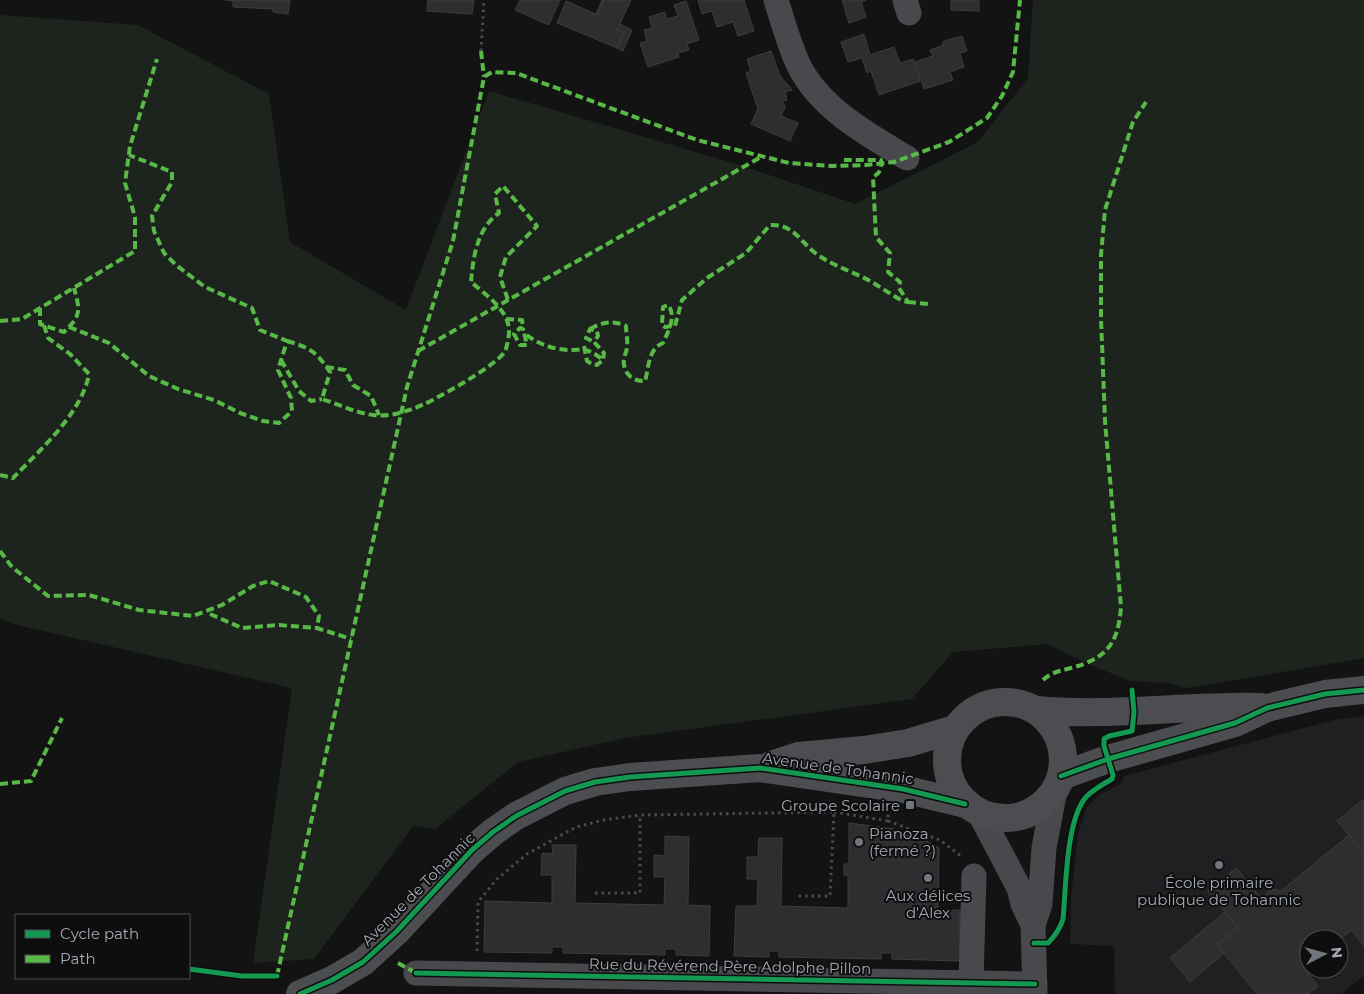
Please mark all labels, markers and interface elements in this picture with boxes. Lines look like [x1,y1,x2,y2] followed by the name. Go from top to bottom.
[761,748,915,788] street label: Avenue de Tohannic
[781,796,900,815] place label: Groupe Scolaire
[904,799,916,811] marker: Groupe Scolaire
[869,824,936,860] place label: Pianoza (fermé ?)
[357,828,479,950] street label: Avenue de Tohannic
[853,836,865,848] marker: Pianoza (fermé ?)
[1213,859,1225,871] marker: École primaire publique de Tohannic
[922,872,934,884] marker: Aux délices d'Alex
[1137,873,1301,909] place label: École primaire publique de Tohannic
[886,886,970,922] place label: Aux délices d'Alex
[15,914,190,979] legend
[60,924,139,943] text: Cycle path
[1299,929,1349,979] north arrow
[1327,946,1346,959] text: N
[60,949,96,968] text: Path
[589,954,871,978] street label: Rue du Révérend Père Adolphe Pillon

